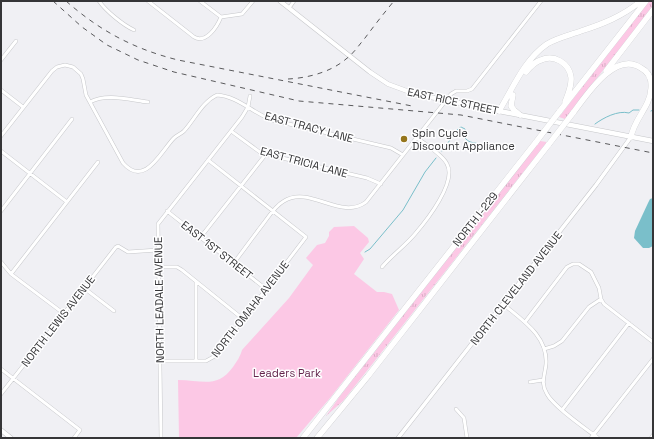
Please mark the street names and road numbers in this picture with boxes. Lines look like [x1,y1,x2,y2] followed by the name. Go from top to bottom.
[406,84,500,118] street label: EAST RICE STREET
[263,108,355,146] street label: EAST TRACY LANE
[259,144,349,180] street label: EAST TRICIA LANE
[449,189,501,249] street label: NORTH I-229
[178,218,256,283] street label: EAST 1ST STREET
[467,228,565,348] street label: NORTH CLEVELAND AVENUE
[151,237,167,363] street label: NORTH LEADALE AVENUE
[208,258,292,360] street label: NORTH OMAHA AVENUE
[18,273,98,369] street label: NORTH LEWIS AVENUE

